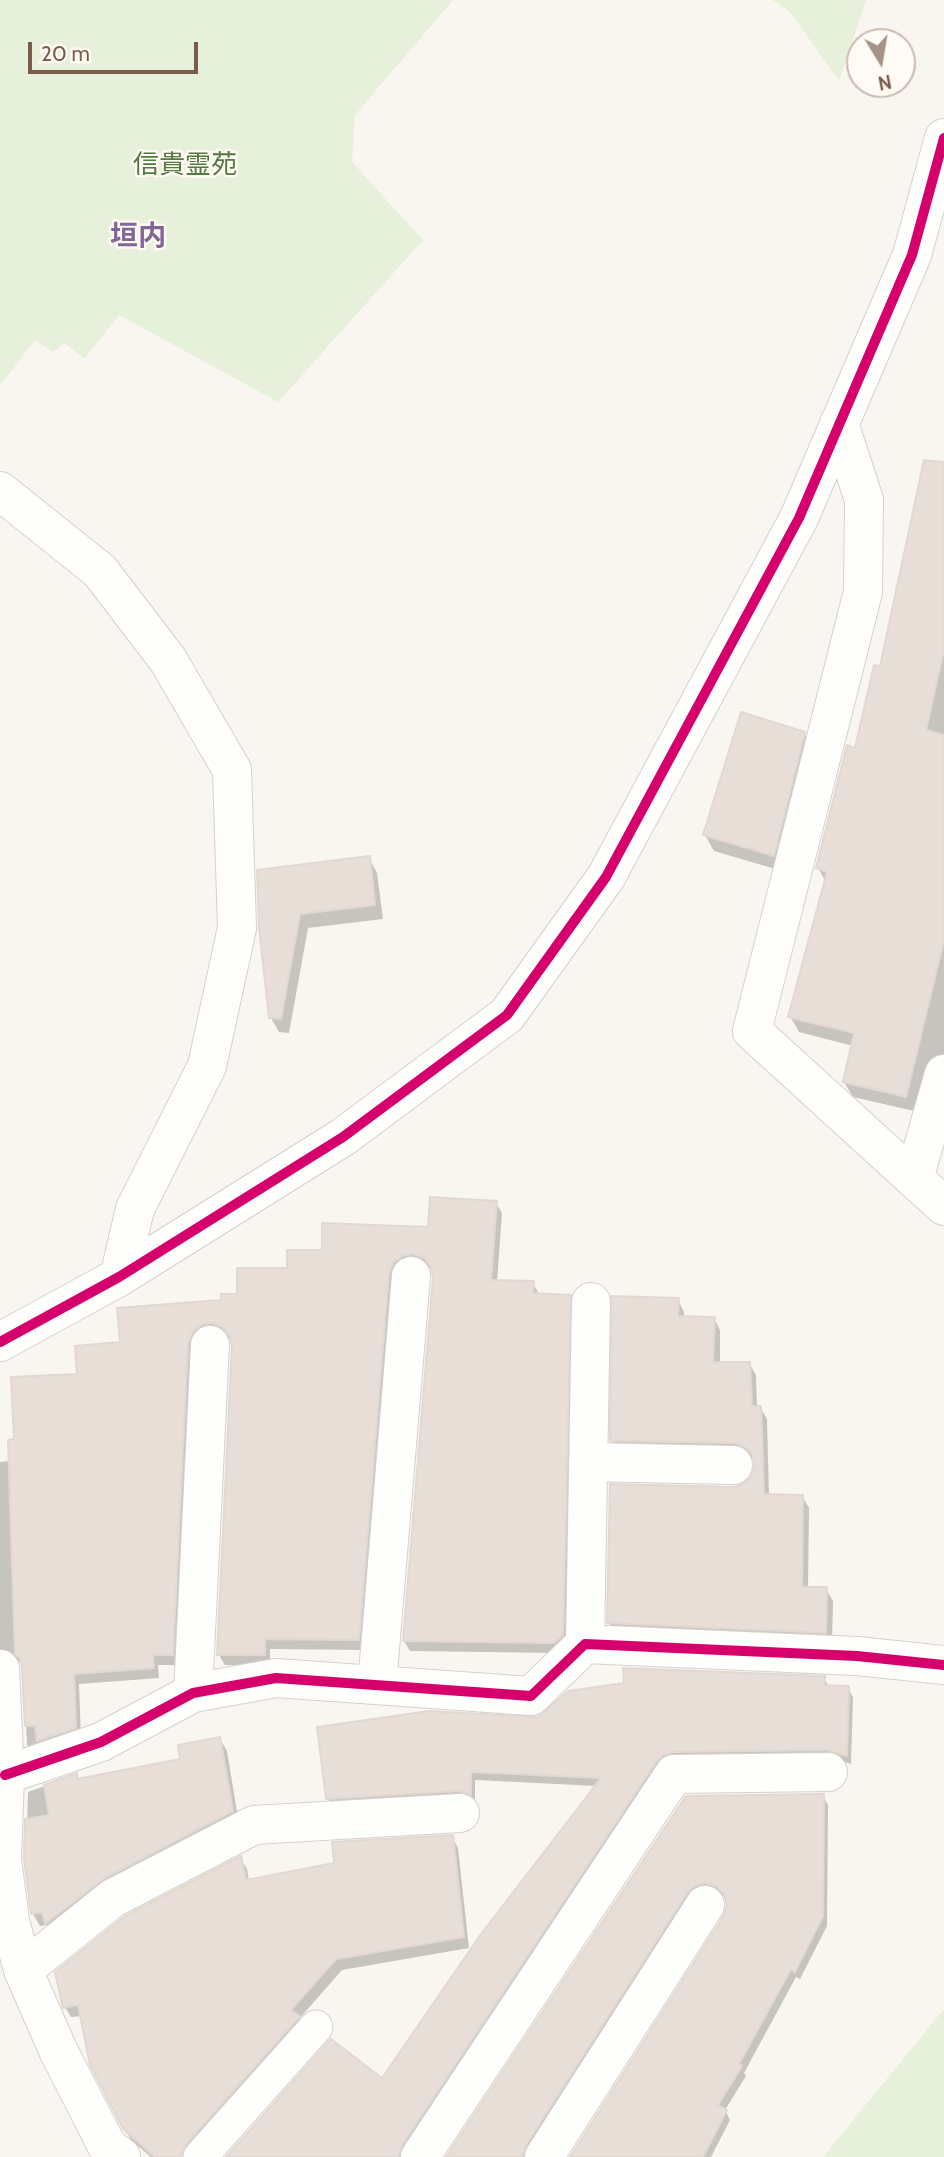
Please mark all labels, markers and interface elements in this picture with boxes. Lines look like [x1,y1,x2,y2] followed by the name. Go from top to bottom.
[32,28,201,72] scale bar
[846,28,916,98] north arrow
[41,41,90,66] text: 20 m
[876,70,894,95] text: N
[133,149,237,181] park label: 信貴霊苑
[110,220,166,254] district label: 垣内

